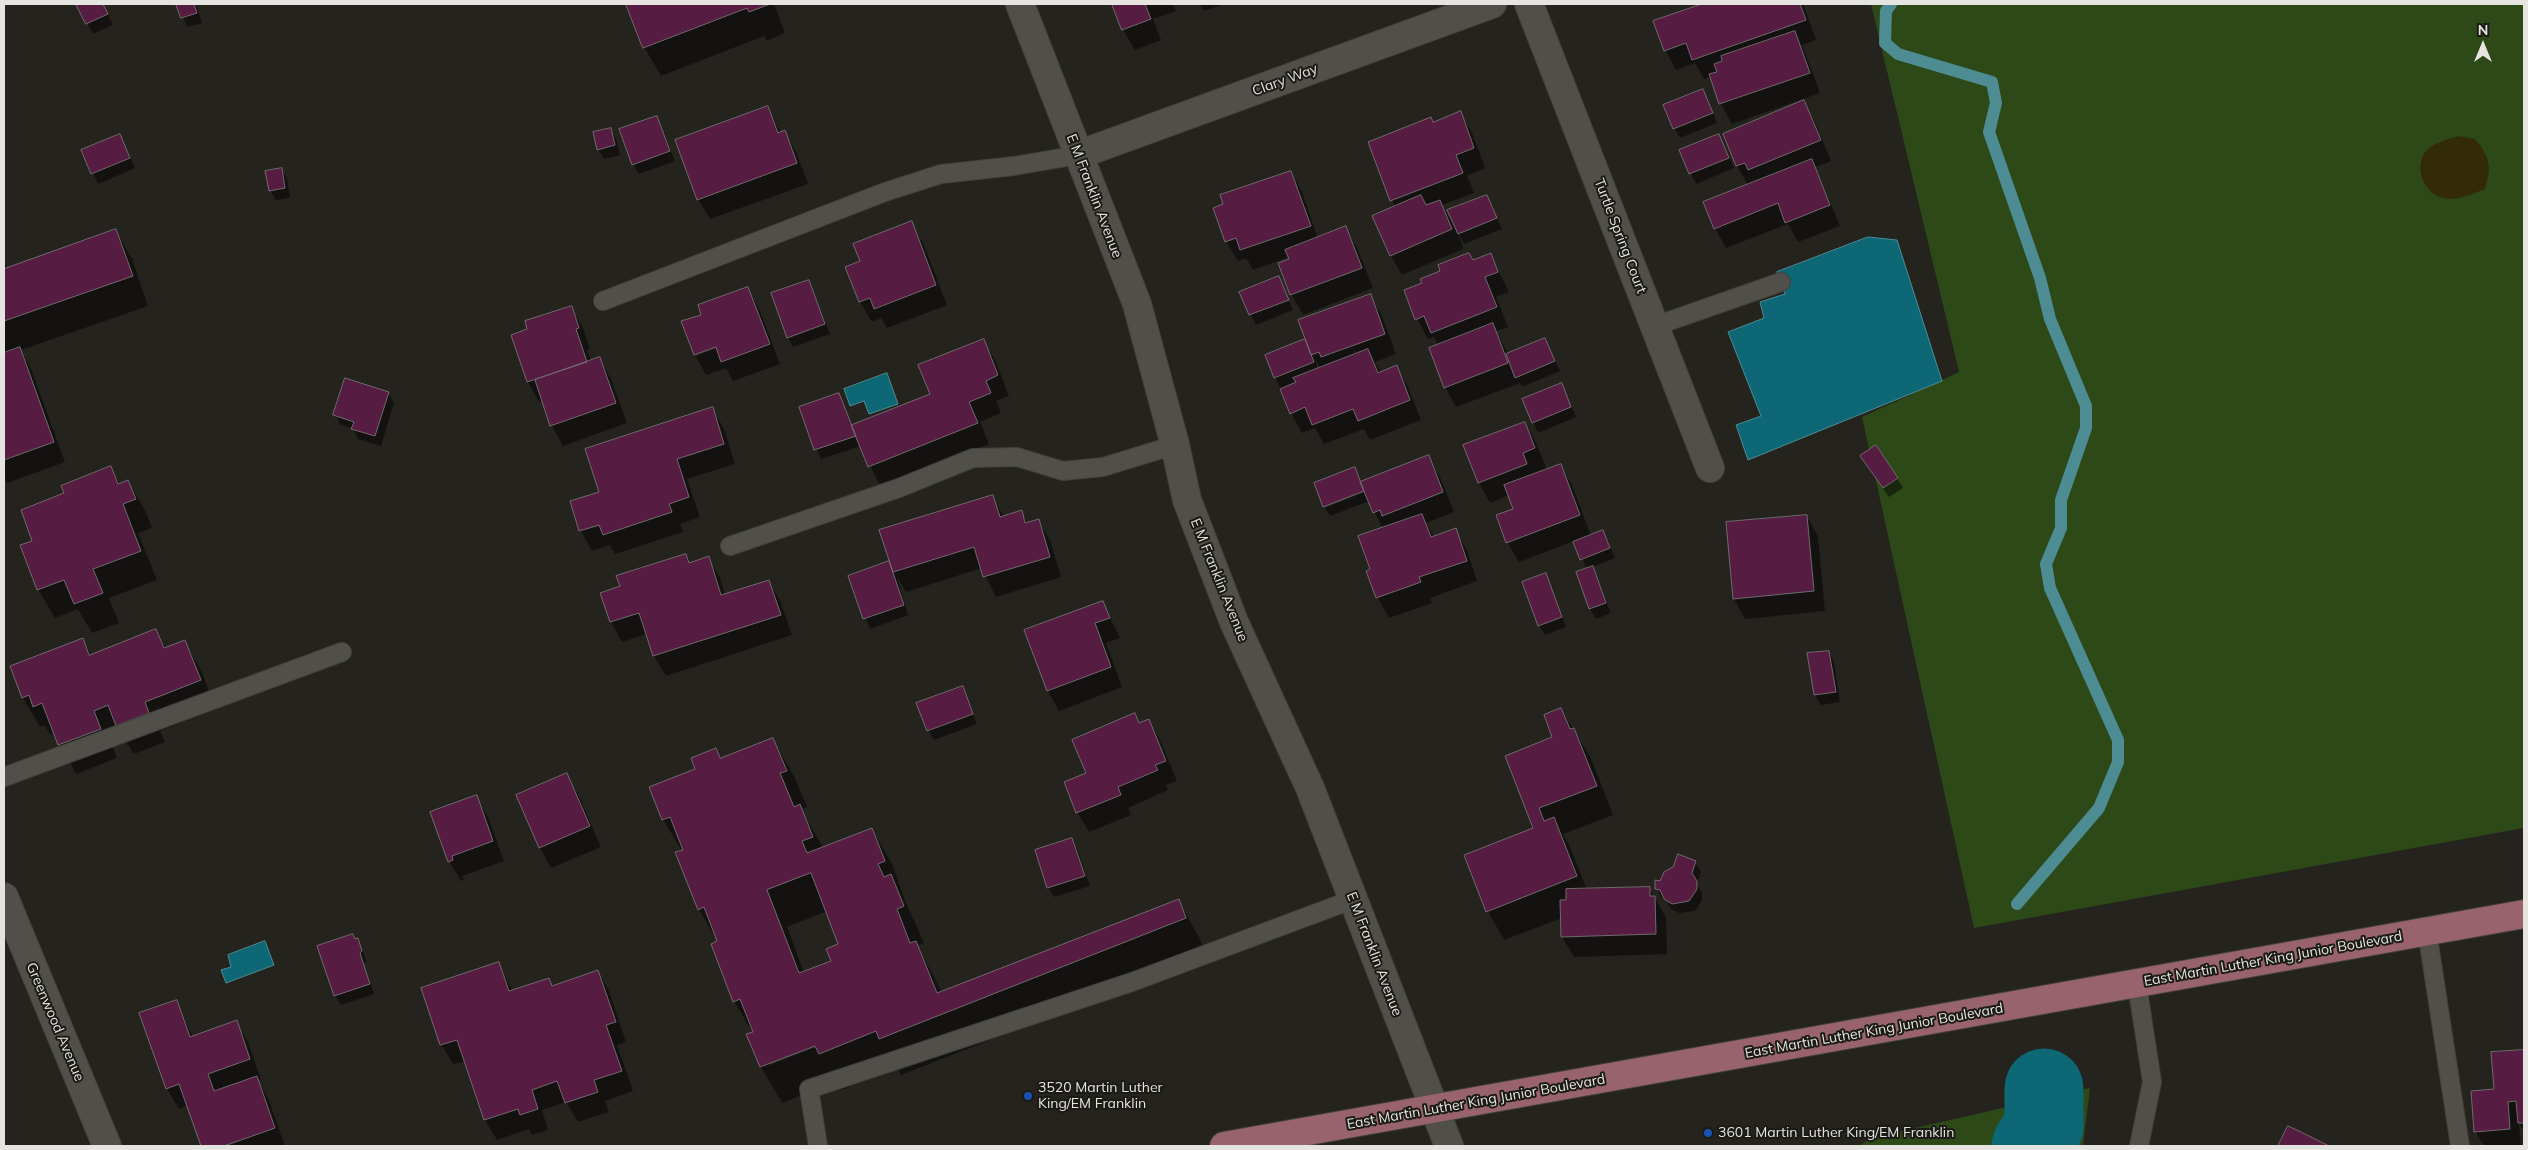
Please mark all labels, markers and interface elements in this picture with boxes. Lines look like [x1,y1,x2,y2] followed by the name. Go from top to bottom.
[2458,20,2508,70] north arrow
[2478,21,2488,39] text: N
[1250,60,1320,100] street label: Clary Way
[1063,132,1125,260] street label: E M Franklin Avenue
[1590,176,1650,296] street label: Turtle Spring Court
[1187,516,1251,644] street label: E M Franklin Avenue
[1343,890,1405,1018] street label: E M Franklin Avenue
[2143,928,2403,990] street label: East Martin Luther King Junior Boulevard
[22,960,88,1084] street label: Greenwood Avenue
[1744,1000,2004,1062] street label: East Martin Luther King Junior Boulevard
[1346,1071,1606,1133] street label: East Martin Luther King Junior Boulevard
[1038,1080,1163,1112] place label: 3520 Martin Luther King/EM Franklin
[1022,1090,1034,1102] marker: 3520 Martin Luther King/EM Franklin
[1718,1125,1954,1141] place label: 3601 Martin Luther King/EM Franklin
[1702,1127,1714,1139] marker: 3601 Martin Luther King/EM Franklin

